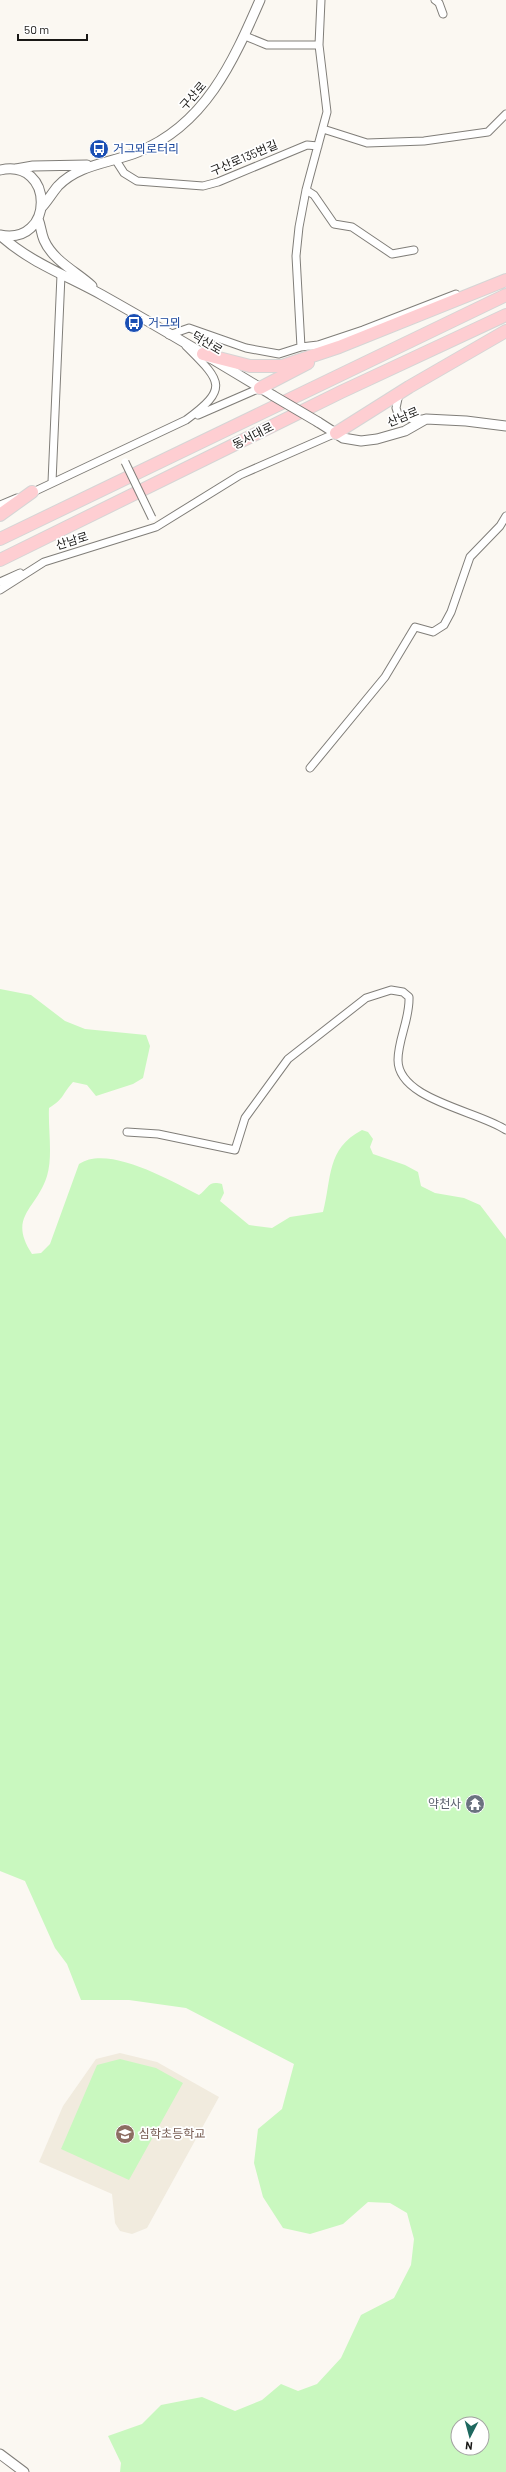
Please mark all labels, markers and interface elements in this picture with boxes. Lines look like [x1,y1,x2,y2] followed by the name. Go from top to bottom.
[18,16,87,42] scale bar
[24,22,49,36] text: 50 m
[176,78,208,112] street label: 구산로
[208,137,279,178] street label: 구산로135번길
[88,138,110,160] bus stop icon: 거그뫼로터리
[113,141,179,155] place label: 거그뫼로터리
[123,312,145,334] bus stop icon: 거그뫼
[148,315,181,329] place label: 거그뫼
[190,328,225,357] street label: 덕산로
[385,403,421,429] street label: 산남로
[230,419,275,451] street label: 동서대로
[54,529,90,552] street label: 산남로
[464,1793,486,1815] temple icon: 약천사
[428,1796,461,1810] place label: 약천사
[114,2123,136,2145] school or university icon: 심학초등학교
[139,2126,205,2140] place label: 심학초등학교
[450,2416,490,2456] north arrow
[465,2440,473,2453] text: N

